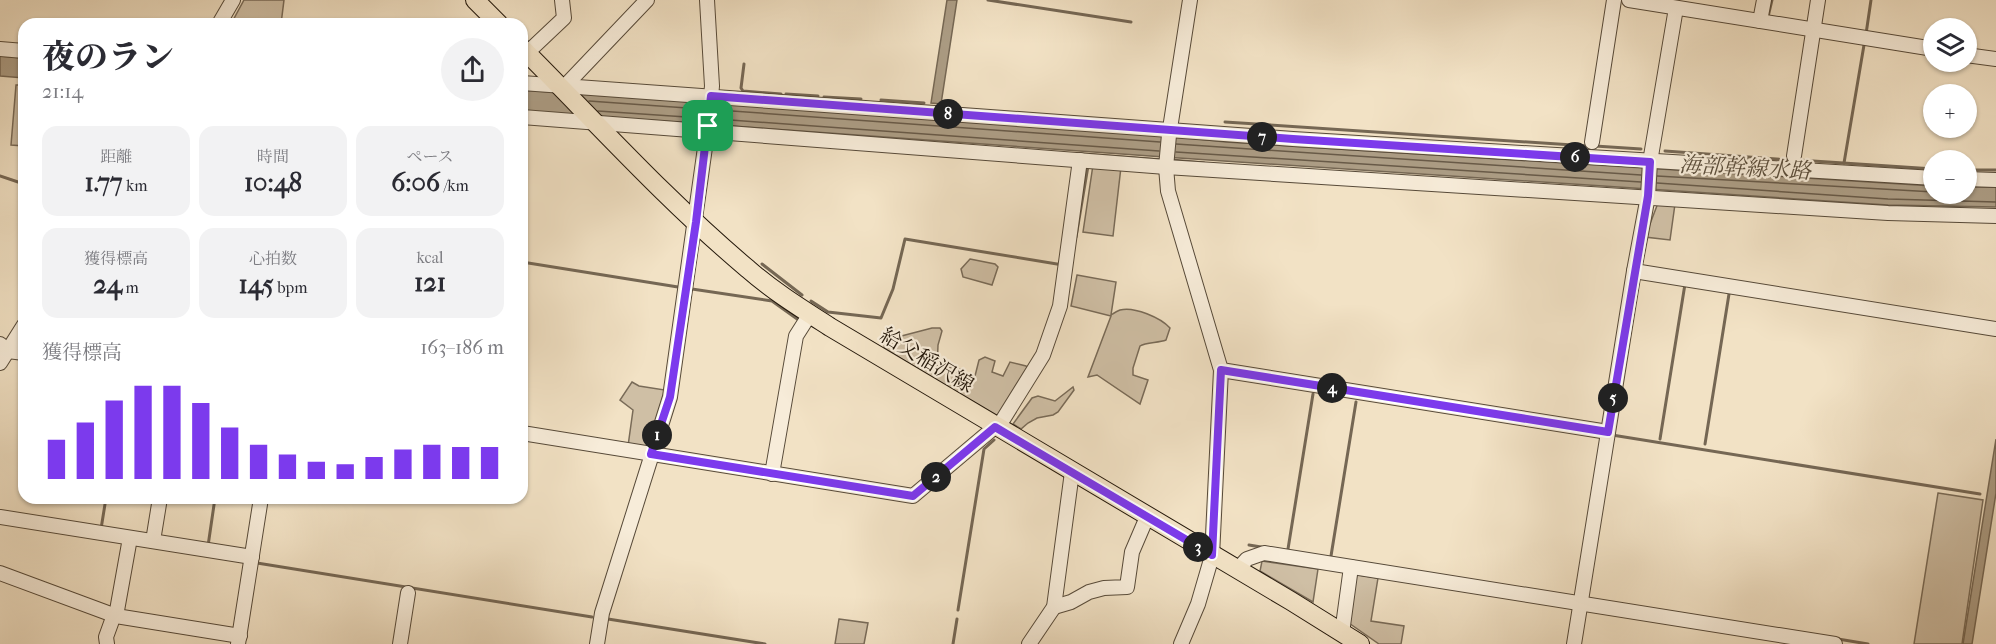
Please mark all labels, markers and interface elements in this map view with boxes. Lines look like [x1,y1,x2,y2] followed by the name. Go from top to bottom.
[1923,18,1977,204] map controls
[1923,18,1977,72] button: layers
[42,38,174,77] text: 夜のラン
[441,38,504,101] button: share
[42,80,83,103] text: 21:14
[1923,84,1977,138] button: +
[933,99,963,129] pin: 8
[682,100,733,151] pin
[944,104,952,123] text: 8
[691,109,724,142] icon: arrive
[1247,122,1277,152] pin: 7
[1258,127,1266,146] text: 7
[1560,142,1590,172] pin: 6
[100,147,132,166] text: 距離
[257,147,289,166] text: 時間
[406,147,454,166] text: ペース
[1571,147,1579,166] text: 6
[1923,150,1977,204] button: −
[1678,152,1814,185] water label: 海部幹線水路
[85,167,122,198] text: 1.77
[244,167,302,198] text: 10:48
[391,167,440,198] text: 6:06
[122,176,147,195] text: km
[440,176,469,195] text: /km
[417,248,443,267] text: kcal
[84,249,148,268] text: 獲得標高
[249,249,297,268] text: 心拍数
[414,267,446,298] text: 121
[93,269,122,300] text: 24
[239,269,274,300] text: 145
[122,278,139,297] text: m
[274,278,307,297] text: bpm
[876,323,978,397] street label: 給父稲沢線
[420,336,504,359] text: 163–186 m
[42,341,122,364] text: 獲得標高
[1317,373,1347,403] pin: 4
[1327,378,1337,397] text: 4
[1598,383,1628,413] pin: 5
[1610,388,1616,407] text: 5
[642,420,672,450] pin: 1
[654,425,660,444] text: 1
[921,462,951,492] pin: 2
[932,467,940,486] text: 2
[1183,532,1213,562] pin: 3
[1195,537,1201,556] text: 3

